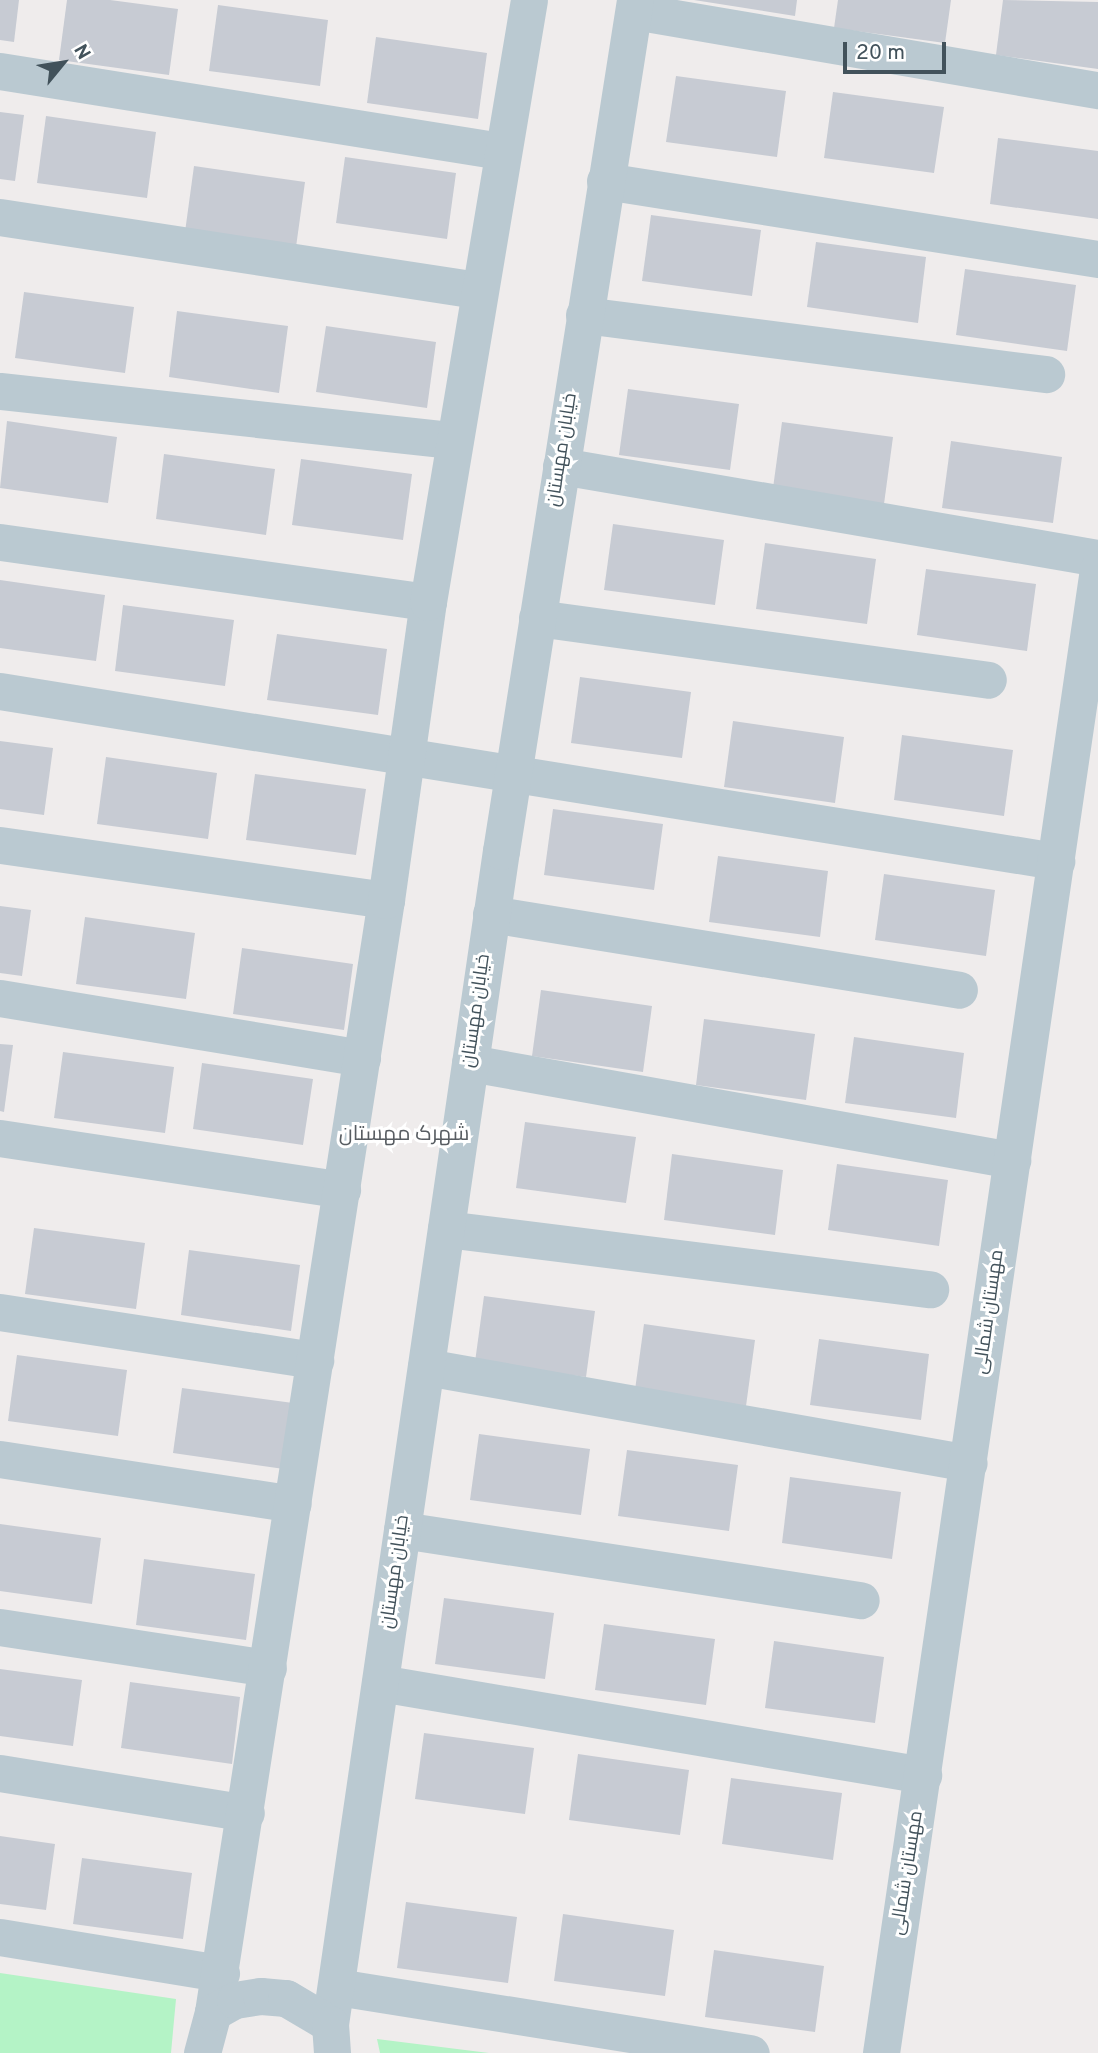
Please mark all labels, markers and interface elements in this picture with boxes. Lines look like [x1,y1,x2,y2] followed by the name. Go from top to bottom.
[28,28,98,98] north arrow
[846,28,949,72] scale bar
[856,40,905,67] text: 20 m
[67,41,95,64] text: N
[543,392,583,508] street label: خیابان مهستان
[458,953,496,1069] street label: خیابان مهستان
[339,1122,469,1148] district label: شهرک مهستان
[970,1248,1010,1376] street label: مهستان شمالی
[377,1514,415,1630] street label: خیابان مهستان
[887,1809,929,1937] street label: مهستان شمالی

